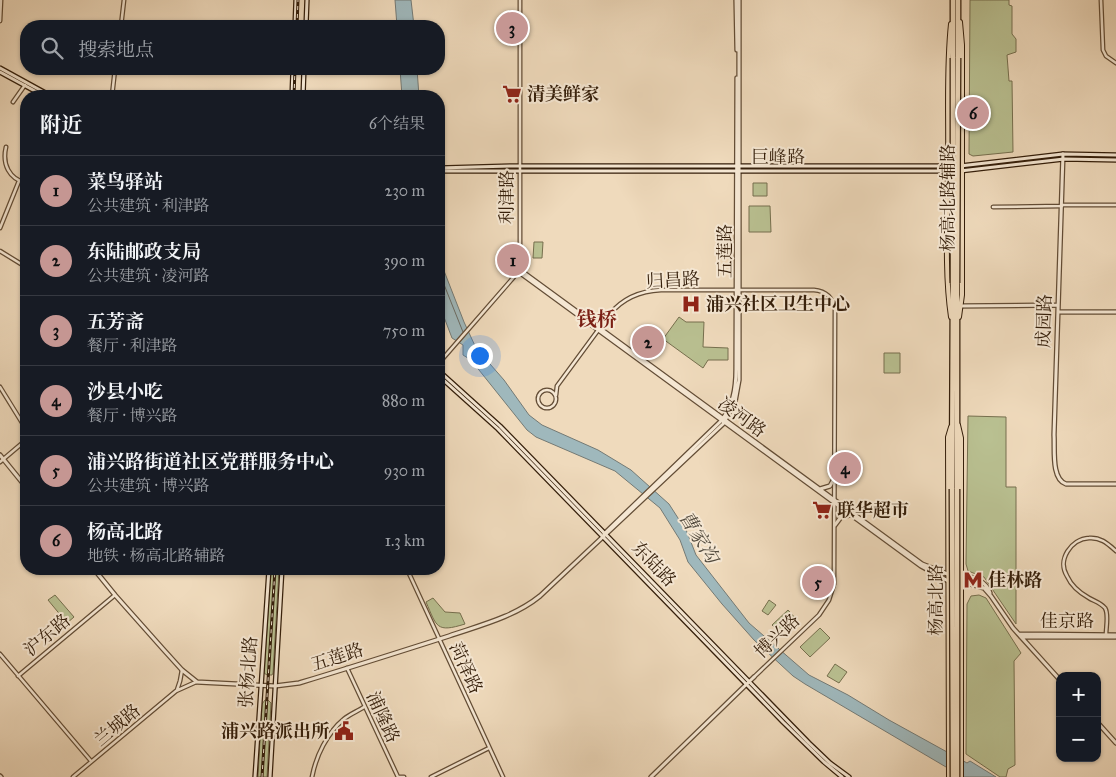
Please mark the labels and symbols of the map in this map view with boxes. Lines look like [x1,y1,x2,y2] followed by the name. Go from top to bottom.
[496,9,528,47] pin: 3
[501,83,523,105] supermarket icon: 清美鲜家
[527,83,599,105] place label: 清美鲜家
[957,94,989,132] pin: 6
[937,144,959,252] street label: 杨高北路辅路
[751,146,805,168] street label: 巨峰路
[496,170,518,224] street label: 利津路
[714,224,736,278] street label: 五莲路
[497,241,529,279] pin: 1
[645,268,701,292] street label: 归昌路
[680,293,702,315] hospital icon: 浦兴社区卫生中心
[706,293,850,315] place label: 浦兴社区卫生中心
[1032,294,1056,348] street label: 成园路
[577,307,617,331] district label: 钱桥
[632,323,664,361] pin: 2
[467,343,493,369] your location
[714,392,770,442] street label: 凌河路
[829,449,861,487] pin: 4
[811,499,833,521] supermarket icon: 联华超市
[837,499,909,521] place label: 联华超市
[674,507,725,570] water label: 曹家沟
[627,537,681,591] street label: 东陆路
[802,563,834,601] pin: 5
[925,564,947,636] street label: 杨高北路
[962,569,984,591] metro station icon: 佳林路
[988,569,1042,591] place label: 佳林路
[19,609,75,661] street label: 沪东路
[750,609,804,663] street label: 博兴路
[1040,610,1094,632] street label: 佳京路
[235,635,261,709] street label: 张杨北路
[308,638,366,676] street label: 五莲路
[445,639,487,697] street label: 菏泽路
[362,688,404,746] street label: 浦隆路
[89,699,145,751] street label: 兰城路
[221,720,330,742] place label: 浦兴路派出所
[333,720,355,742] public building icon: 浦兴路派出所

